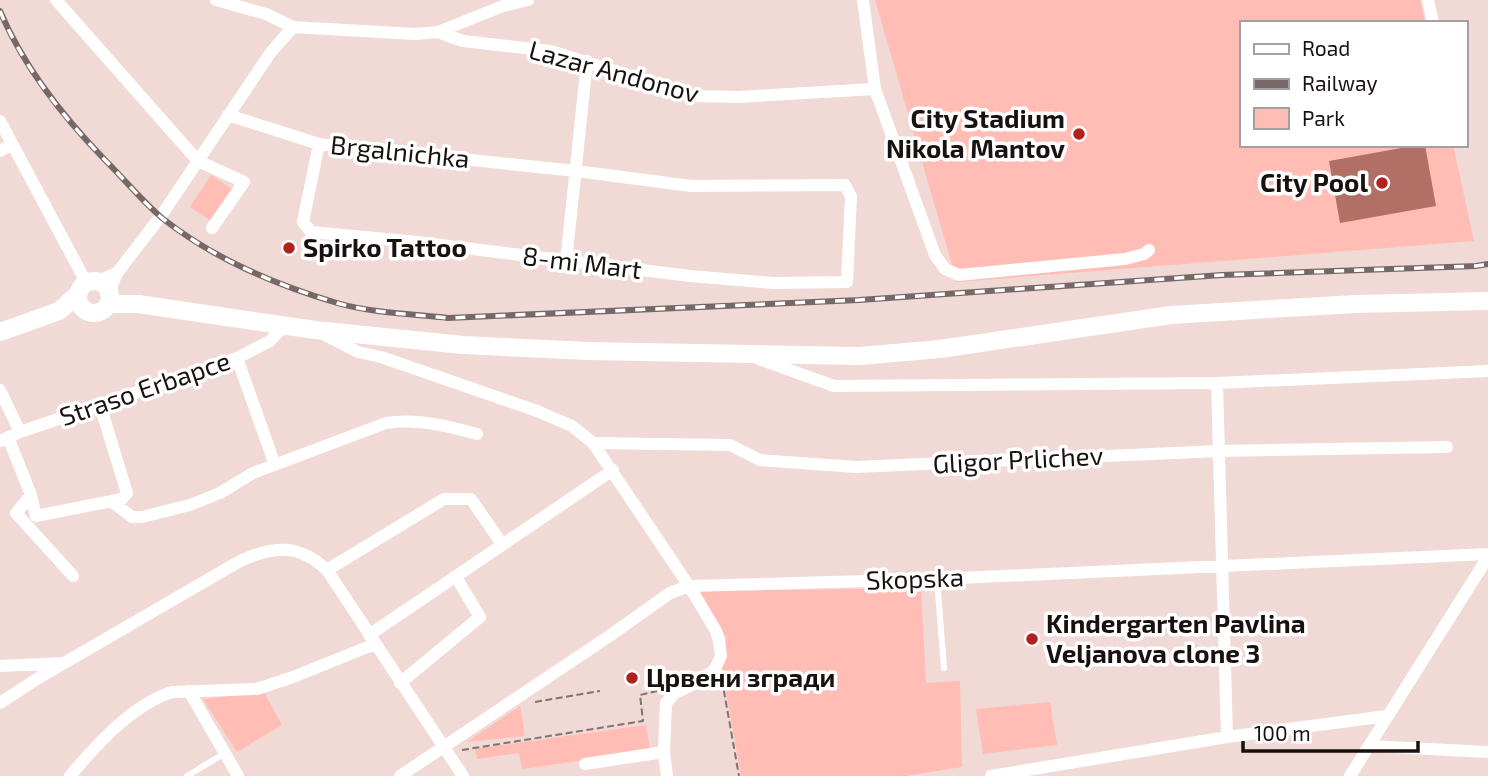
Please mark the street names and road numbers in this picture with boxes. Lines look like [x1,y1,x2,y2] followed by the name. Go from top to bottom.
[526,33,703,108] street label: Lazar Andonov
[329,128,471,173] street label: Brgalnichka
[521,239,644,284] street label: 8-mi Mart
[55,344,234,431] street label: Straso Erbapce
[932,439,1104,478] street label: Gligor Prlichev
[865,560,964,595] street label: Skopska

